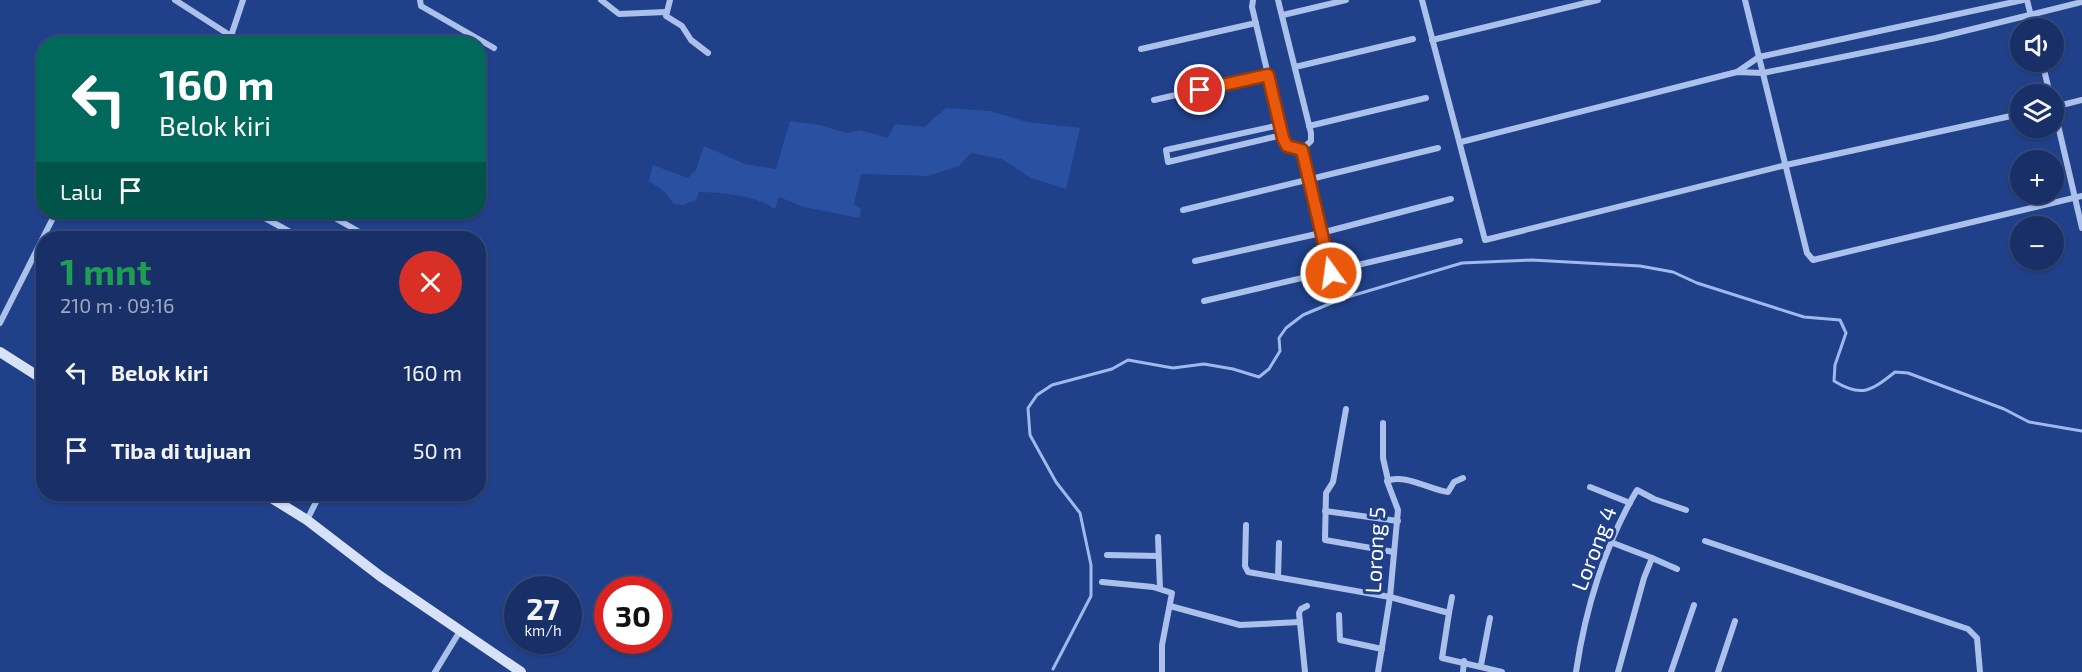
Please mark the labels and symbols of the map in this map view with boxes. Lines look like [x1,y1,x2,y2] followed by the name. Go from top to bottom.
[1174,64,1225,115] pin
[1299,241,1363,305] position arrow
[1565,502,1621,594] street label: Lorong 4
[1359,506,1389,594] street label: Lorong 5
[594,576,672,654] speed limit sign: 30

